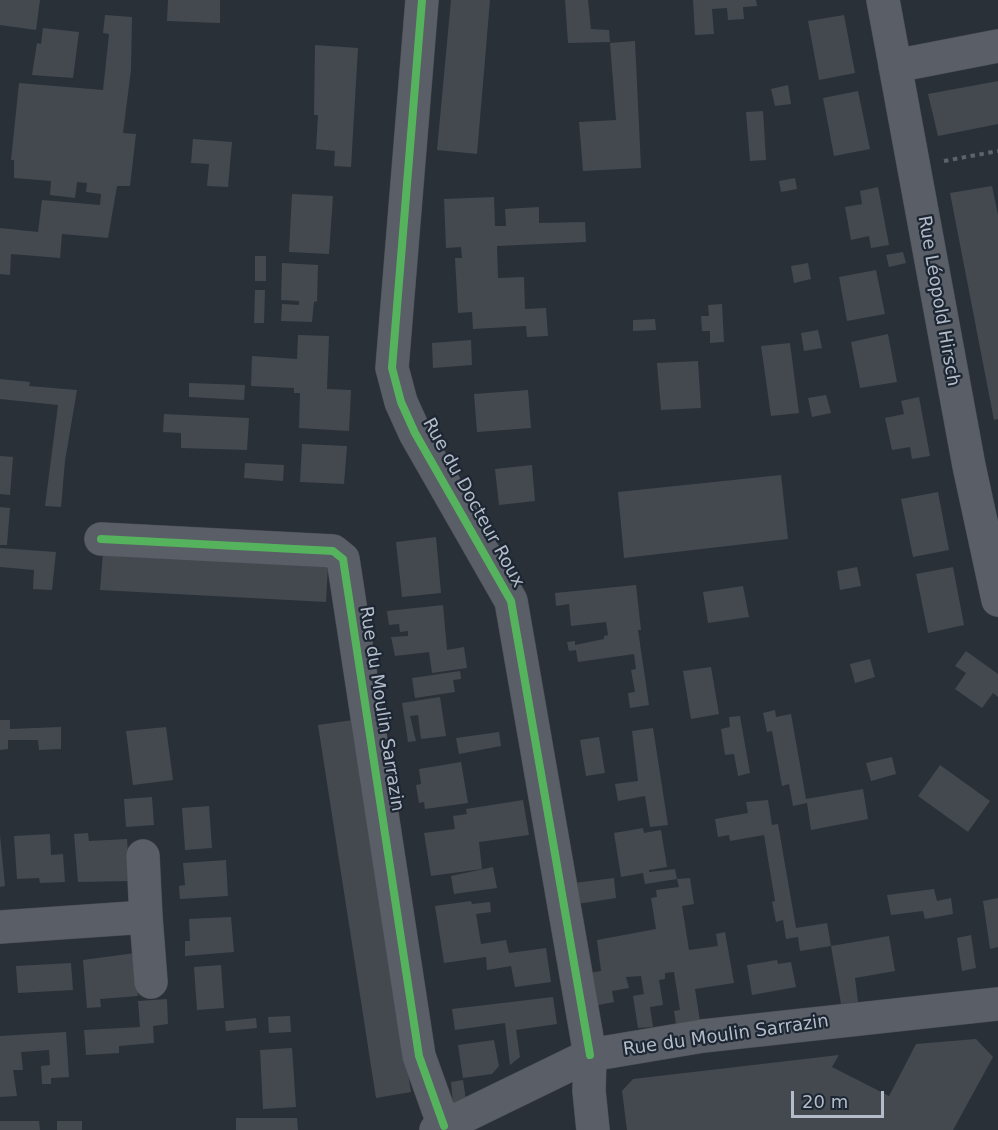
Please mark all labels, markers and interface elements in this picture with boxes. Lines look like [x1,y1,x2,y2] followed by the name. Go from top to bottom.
[912,214,964,388] street label: Rue Léopold Hirsch
[417,414,529,592] street label: Rue du Docteur Roux
[354,605,408,813] street label: Rue du Moulin Sarrazin
[622,1011,830,1061] street label: Rue du Moulin Sarrazin
[794,1079,887,1117] scale bar
[802,1091,848,1112] text: 20 m

